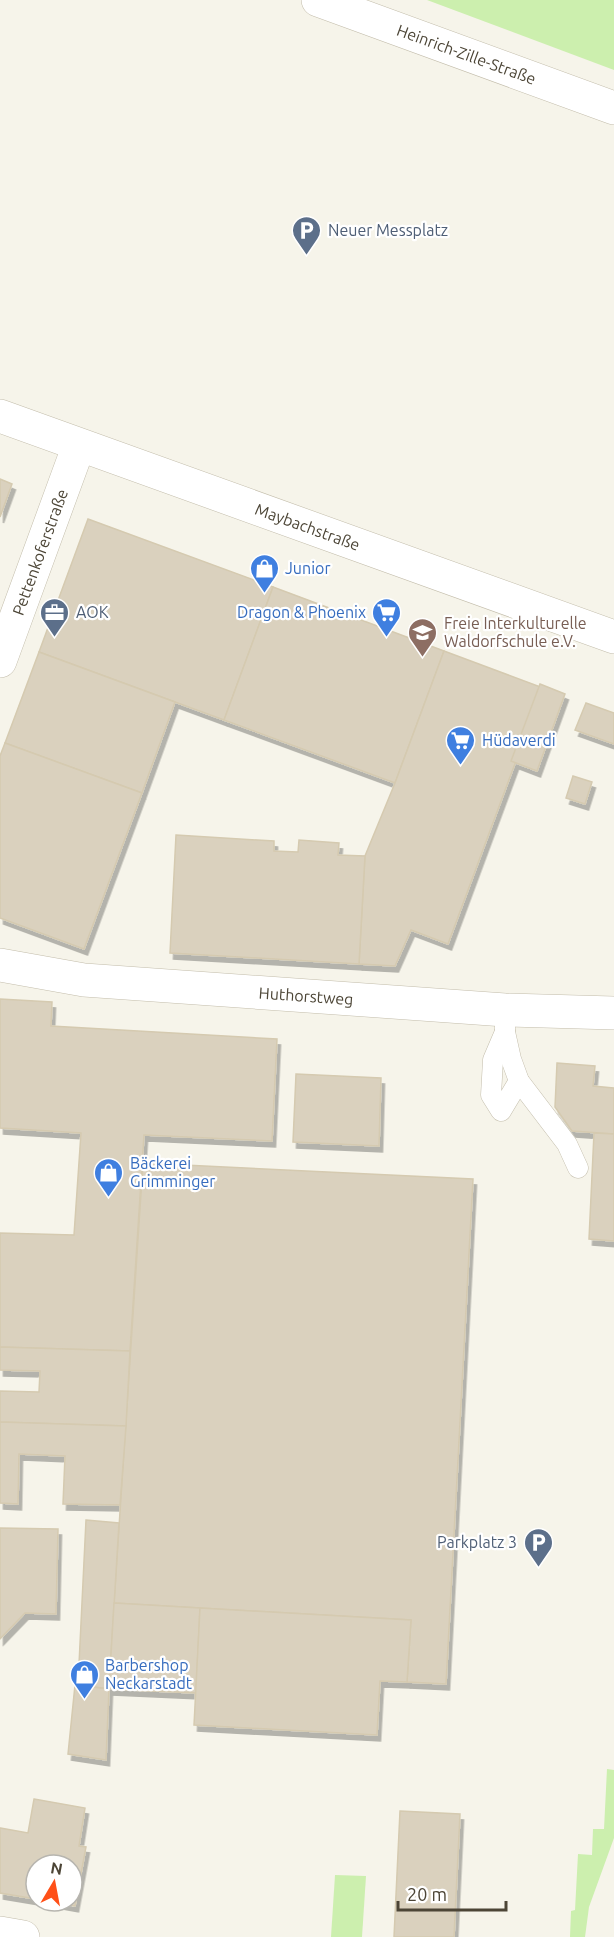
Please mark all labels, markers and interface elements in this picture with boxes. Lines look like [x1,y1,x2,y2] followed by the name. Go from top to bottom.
[394,21,538,88] street label: Heinrich-Zille-Straße
[291,214,323,256] parking icon: Neuer Messplatz
[328,221,448,239] place label: Neuer Messplatz
[9,487,71,618] street label: Pettenkoferstraße
[253,500,363,554] street label: Maybachstraße
[248,552,280,594] shop icon: Junior
[285,559,330,577] place label: Junior
[39,596,71,638] office icon: AOK
[371,596,403,638] supermarket icon: Dragon & Phoenix
[76,603,109,621] place label: AOK
[237,603,366,621] place label: Dragon & Phoenix
[444,614,587,650] place label: Freie Interkulturelle Waldorfschule e.V.
[407,616,439,658] school or university icon: Freie Interkulturelle Waldorfschule e.V.
[445,724,477,766] supermarket icon: Hüdaverdi
[482,731,556,749] place label: Hüdaverdi
[258,983,354,1008] street label: Huthorstweg
[130,1154,215,1190] place label: Bäckerei Grimminger
[93,1156,125,1198] shop icon: Bäckerei Grimminger
[522,1526,554,1568] parking icon: Parkplatz 3
[437,1533,517,1551] place label: Parkplatz 3
[105,1656,193,1692] place label: Barbershop Neckarstadt
[68,1658,100,1700] shop icon: Barbershop Neckarstadt
[24,1853,84,1913] north arrow
[49,1858,64,1878] text: N
[398,1874,506,1912] scale bar
[407,1884,447,1904] text: 20 m

